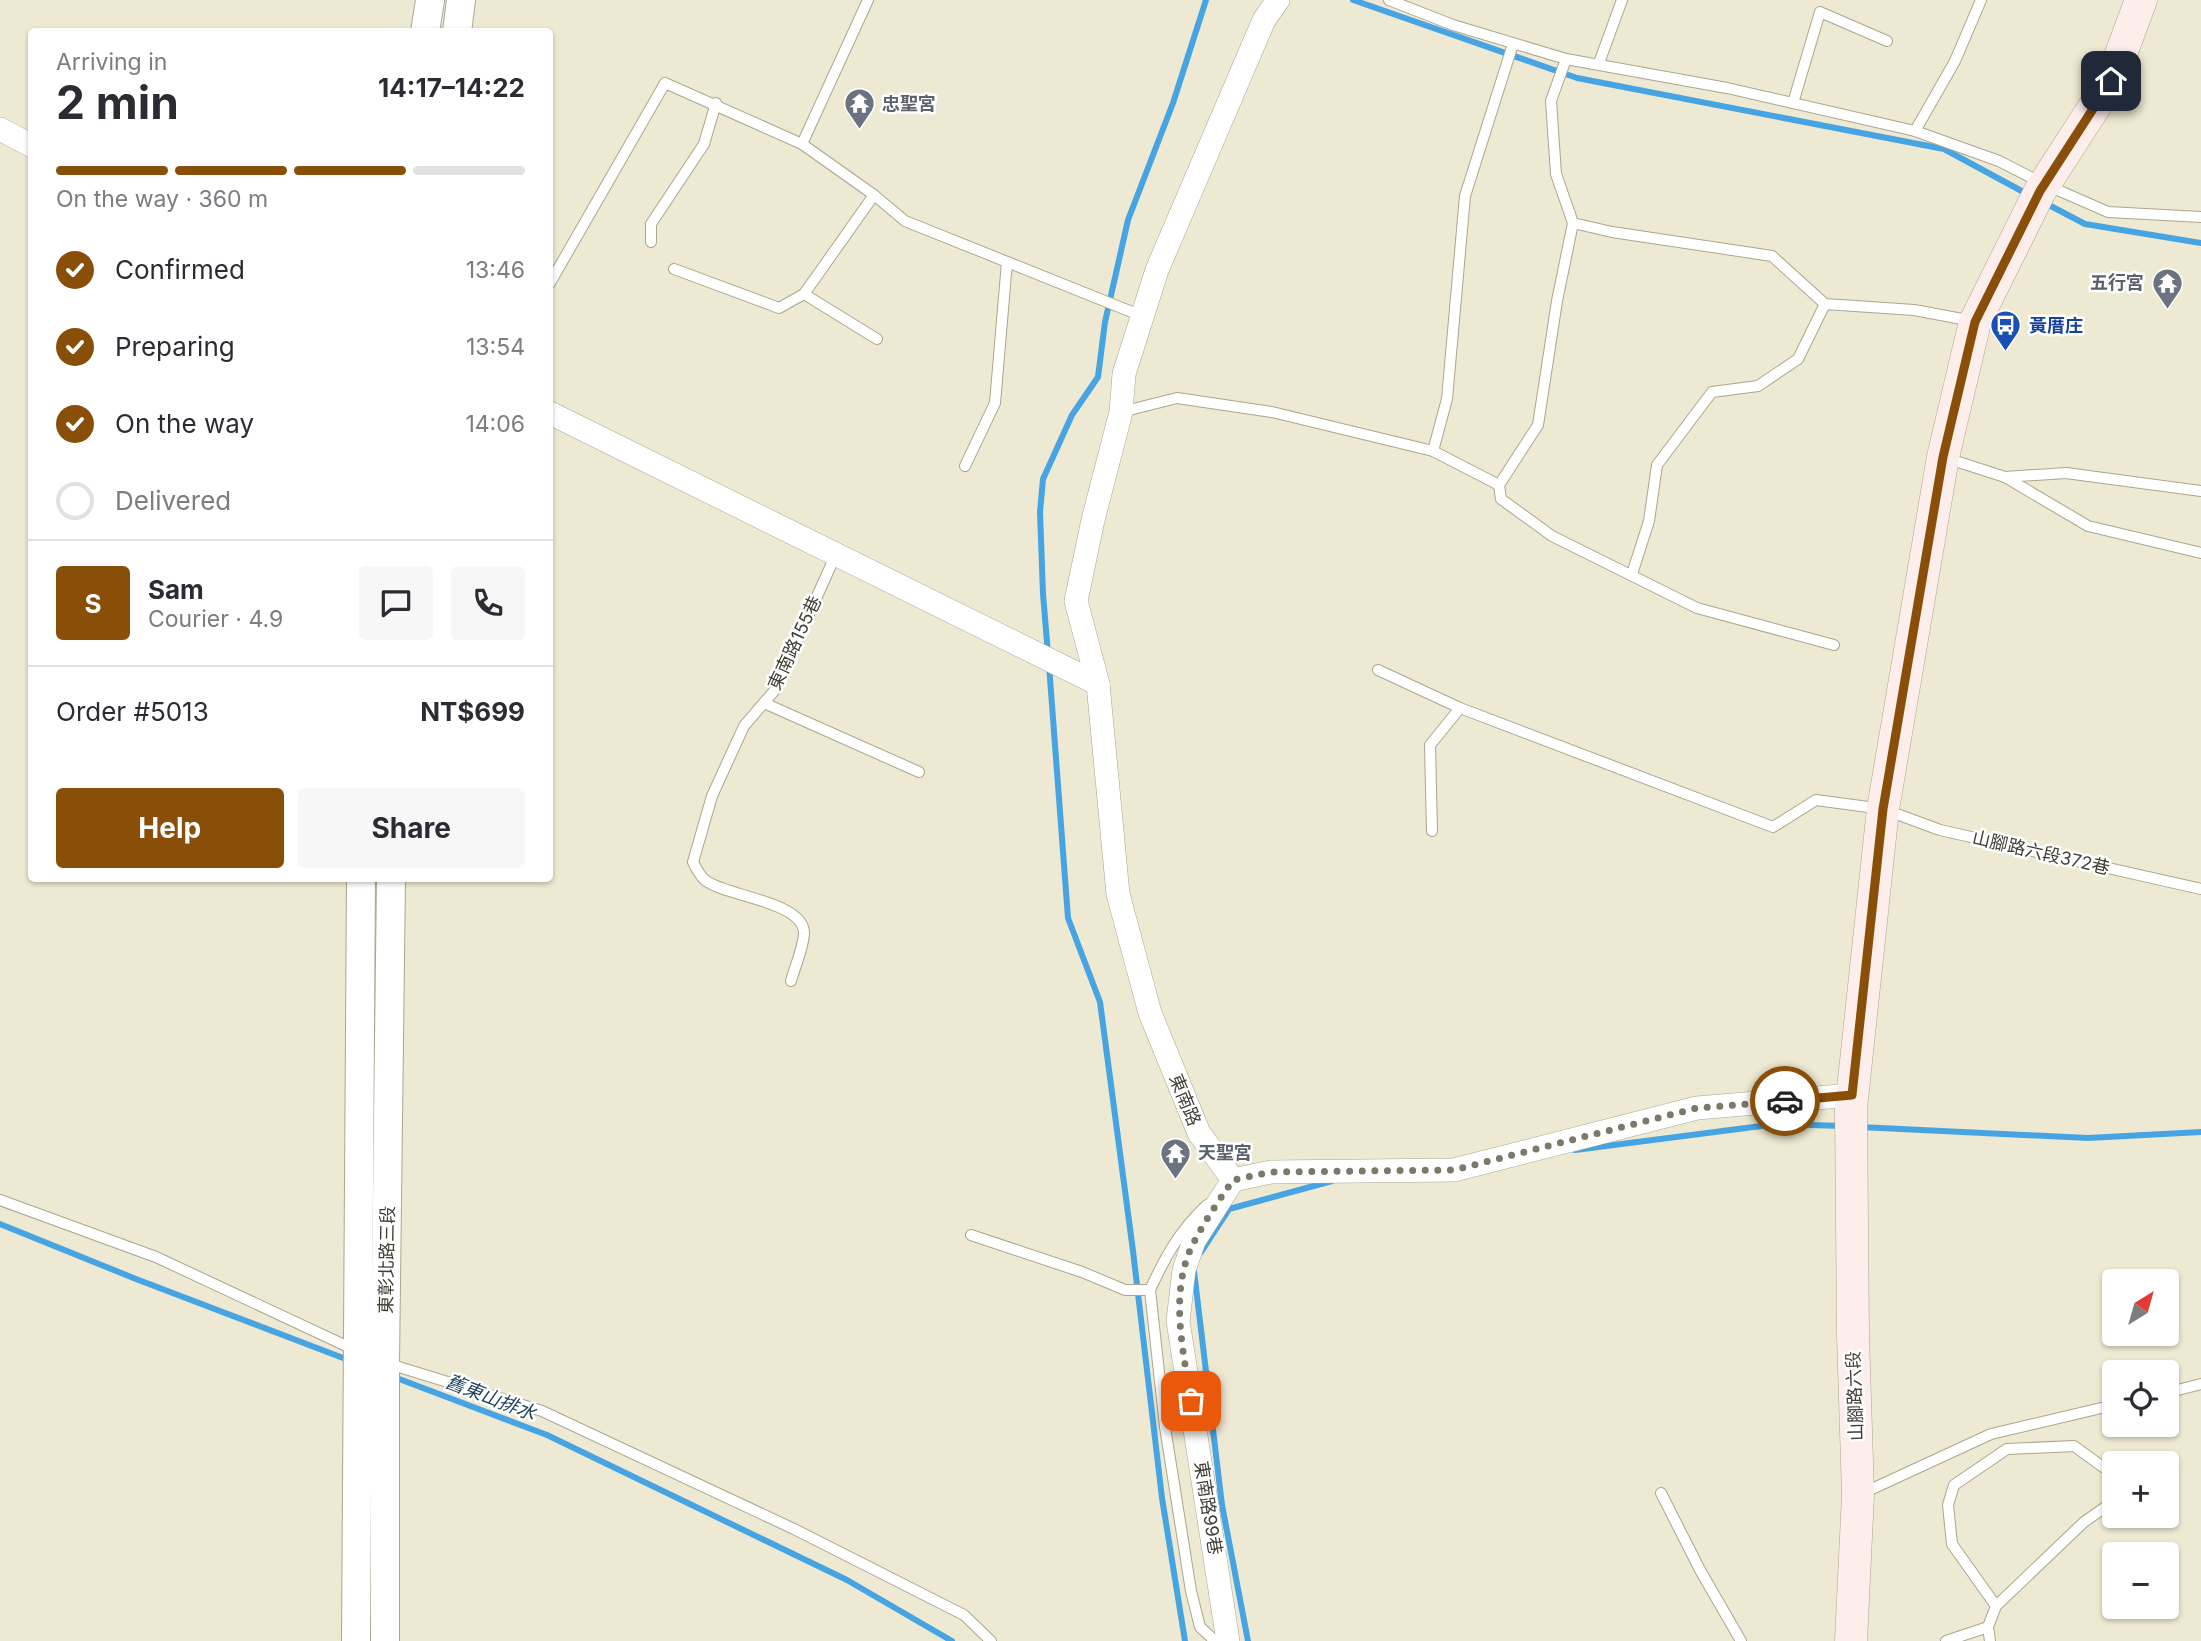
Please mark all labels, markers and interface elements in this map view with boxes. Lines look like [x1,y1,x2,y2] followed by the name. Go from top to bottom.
[56,48,167,76] text: Arriving in
[2081,51,2141,111] pin
[2092,62,2130,100] icon: home
[378,72,525,103] text: 14:17–14:22
[56,74,179,130] text: 2 min
[842,87,876,131] temple icon: 忠聖宮
[882,93,936,114] place label: 忠聖宮
[56,185,268,213] text: On the way · 360 m
[56,251,94,289] icon: check
[115,254,245,285] text: Confirmed
[466,256,525,284] text: 13:46
[2150,266,2184,310] temple icon: 五行宮
[2090,272,2144,293] place label: 五行宮
[1989,309,2023,353] bus stop icon: 黃厝庄
[2029,315,2083,336] place label: 黃厝庄
[56,328,94,366] icon: check
[115,331,235,362] text: Preparing
[466,333,525,361] text: 13:54
[56,405,94,443] icon: check
[115,408,254,439] text: On the way
[465,410,525,438] text: 14:06
[115,485,231,516] text: Delivered
[359,566,433,640] button: chat
[451,566,525,640] button: phone
[148,574,204,605] text: Sam
[84,588,102,619] text: S
[764,592,825,693] street label: 東南路155巷
[148,605,283,633] text: Courier · 4.9
[56,696,209,727] text: Order #5013
[420,696,525,727] text: NT$699
[56,788,284,868] button: Help
[298,788,525,868] button: Share
[1970,827,2112,879] street label: 山腳路六段372巷
[1750,1066,1820,1136] courier
[1166,1071,1205,1129] street label: 東南路
[1766,1082,1804,1120] icon: car
[1158,1136,1192,1180] temple icon: 天聖宮
[1198,1142,1252,1163] place label: 天聖宮
[375,1206,398,1314] street label: 東彰北路三段
[2102,1269,2179,1346] north arrow
[2102,1269,2179,1619] map controls
[1842,1351,1867,1441] street label: 山腳路六段
[2102,1360,2179,1437] button: locate
[442,1370,540,1426] water label: 舊東山排水
[1161,1371,1221,1431] pin
[1172,1382,1210,1420] icon: bag
[2102,1451,2179,1528] button: +
[1191,1460,1226,1556] street label: 東南路99巷
[2102,1542,2179,1619] button: −

